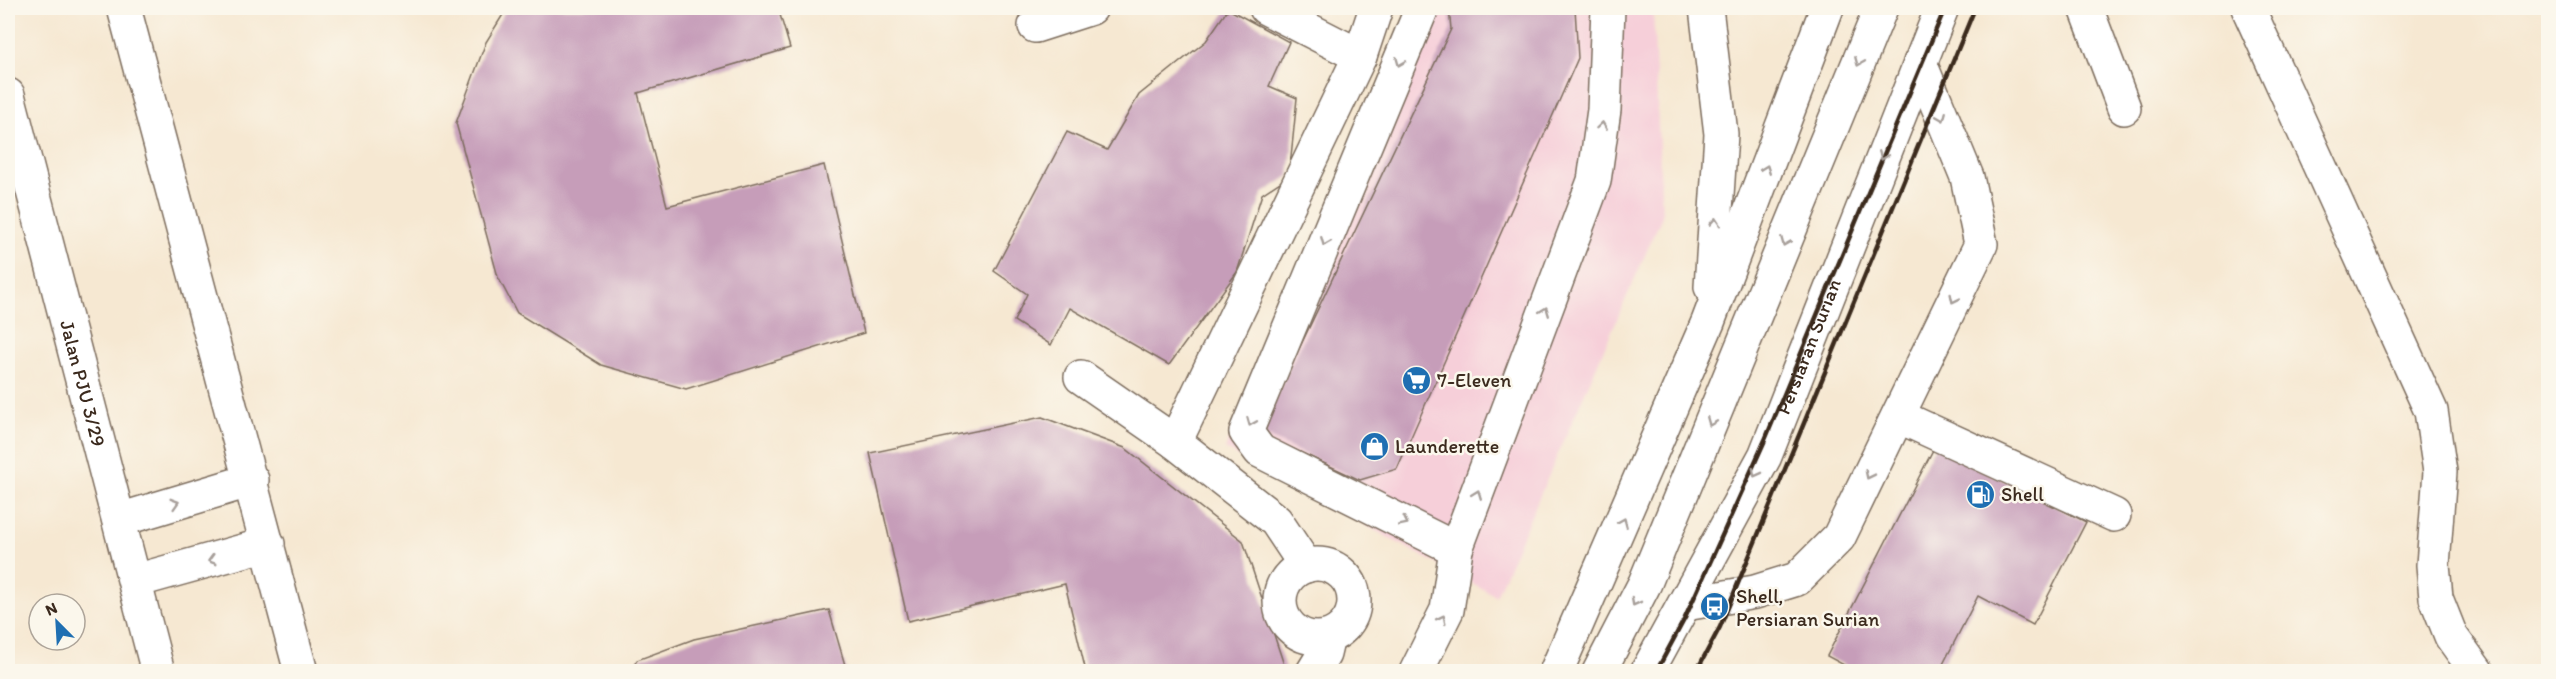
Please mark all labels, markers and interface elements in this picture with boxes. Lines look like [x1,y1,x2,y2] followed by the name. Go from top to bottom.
[1395,55,1407,66] one-way arrow
[1854,55,1866,66] one-way arrow
[1935,111,1947,122] one-way arrow
[1595,121,1607,130] one-way arrow
[1878,150,1891,161] one-way arrow
[1759,164,1771,175] one-way arrow
[1708,217,1721,226] one-way arrow
[1320,235,1332,246] one-way arrow
[1780,236,1792,247] one-way arrow
[1771,275,1846,418] street label: Persiaran Surian
[1950,293,1962,304] one-way arrow
[1538,306,1550,317] one-way arrow
[55,318,111,449] street label: Jalan PJU 3/29
[1400,364,1432,396] supermarket icon: 7-Eleven
[1437,368,1511,392] place label: 7-Eleven
[1246,416,1258,427] one-way arrow
[1706,416,1718,427] one-way arrow
[1358,430,1390,462] shop icon: Launderette
[1395,434,1499,458] place label: Launderette
[1752,467,1763,478] one-way arrow
[1865,469,1877,480] one-way arrow
[1964,478,1996,510] fuel station icon: Shell
[2001,482,2044,506] place label: Shell
[1469,489,1482,500] one-way arrow
[169,498,180,510] one-way arrow
[1397,515,1408,527] one-way arrow
[1615,518,1627,529] one-way arrow
[207,553,217,565] one-way arrow
[1736,584,1879,631] place label: Shell, Persiaran Surian
[1699,591,1731,623] bus stop icon: Shell, Persiaran Surian
[27,592,87,652] north arrow
[1631,596,1642,606] one-way arrow
[42,598,60,620] text: N
[1435,615,1447,626] one-way arrow

